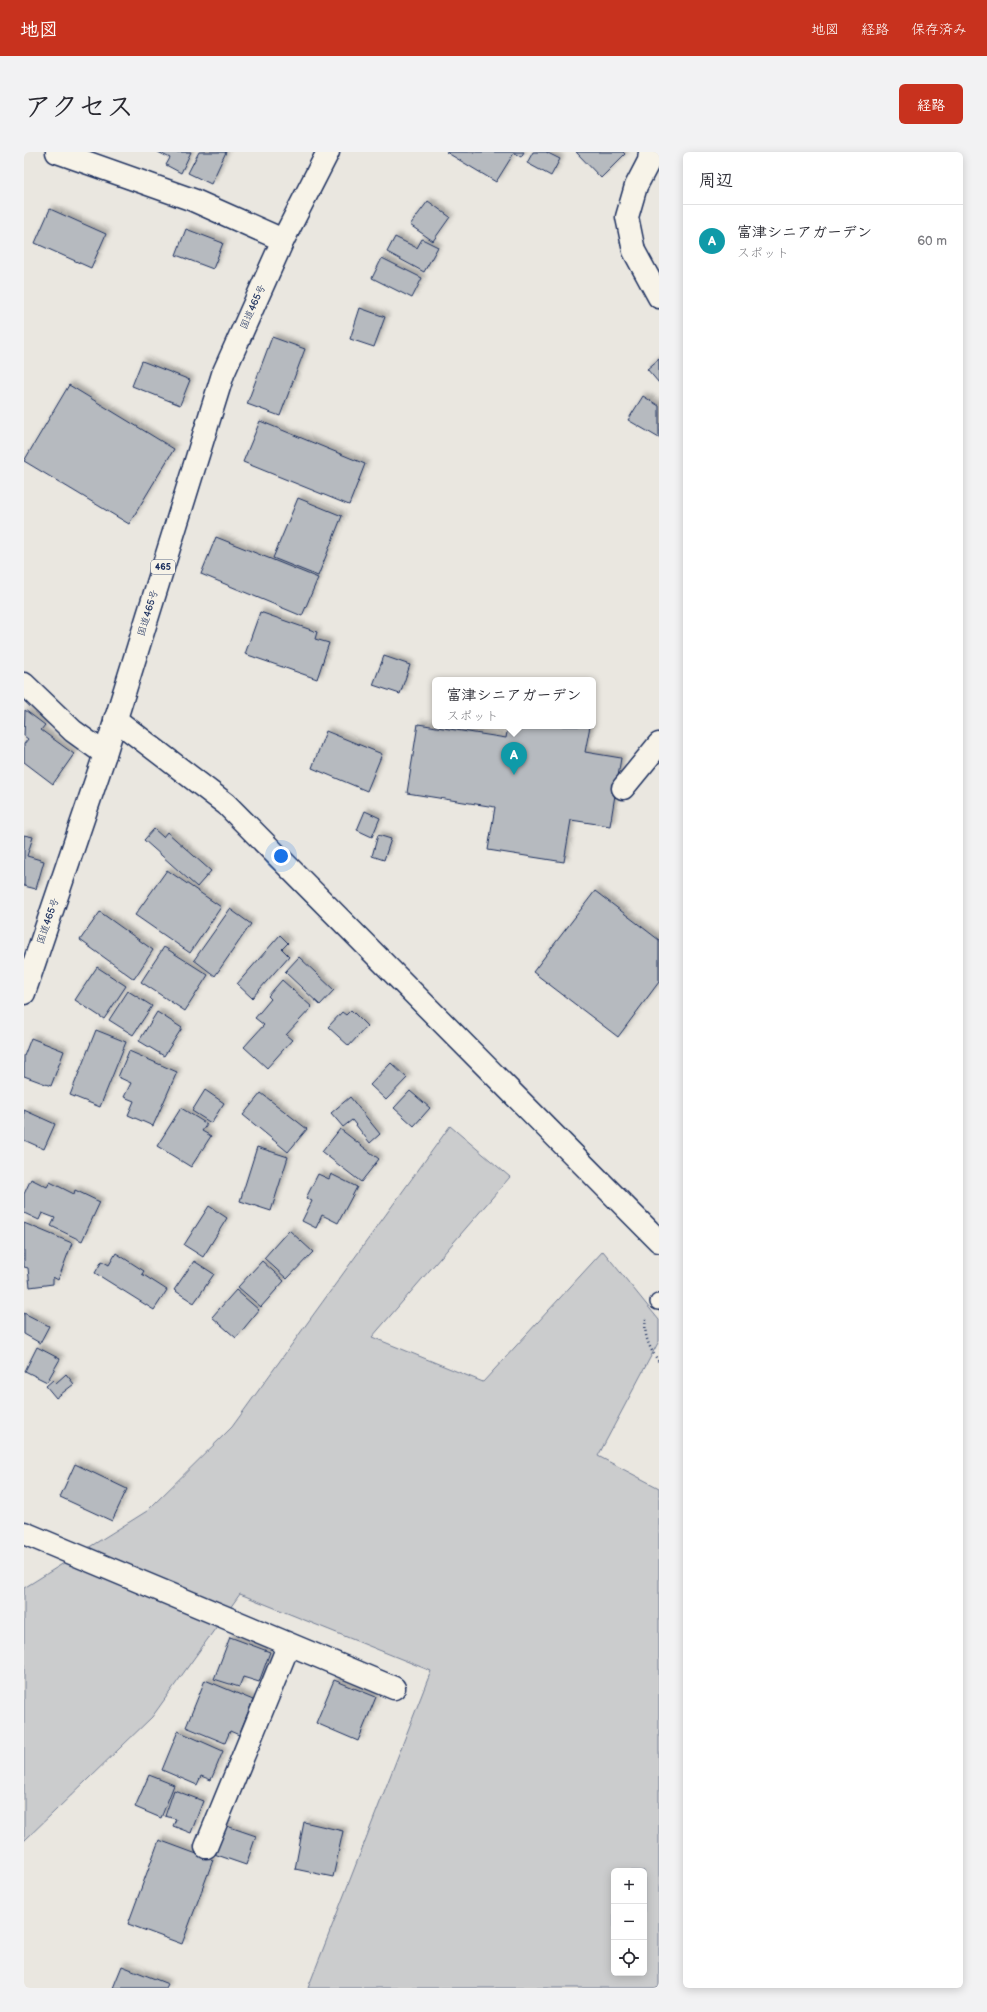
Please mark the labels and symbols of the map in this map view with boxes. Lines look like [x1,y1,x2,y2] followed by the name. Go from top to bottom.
[238,283,268,331] street label: 国道465号
[151,560,175,574] road number: 465
[135,588,161,638] street label: 国道465号
[501,742,527,775] pin: A
[271,846,291,866] your location
[35,896,61,946] street label: 国道465号

